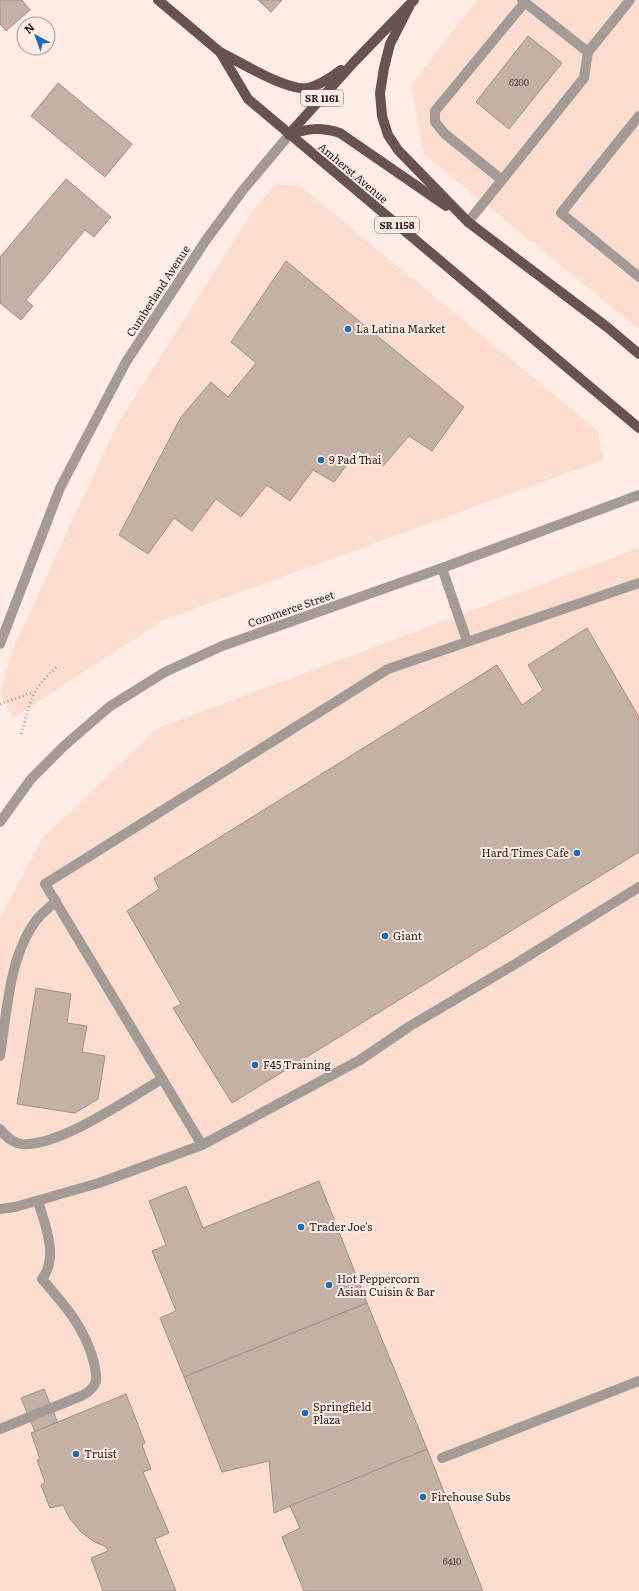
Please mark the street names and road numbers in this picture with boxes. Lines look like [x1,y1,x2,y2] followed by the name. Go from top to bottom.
[301,90,343,106] road number: SR 1161
[315,138,392,206] street label: Amherst Avenue
[375,217,419,233] road number: SR 1158
[121,241,193,339] street label: Cumberland Avenue
[245,586,337,630] street label: Commerce Street

